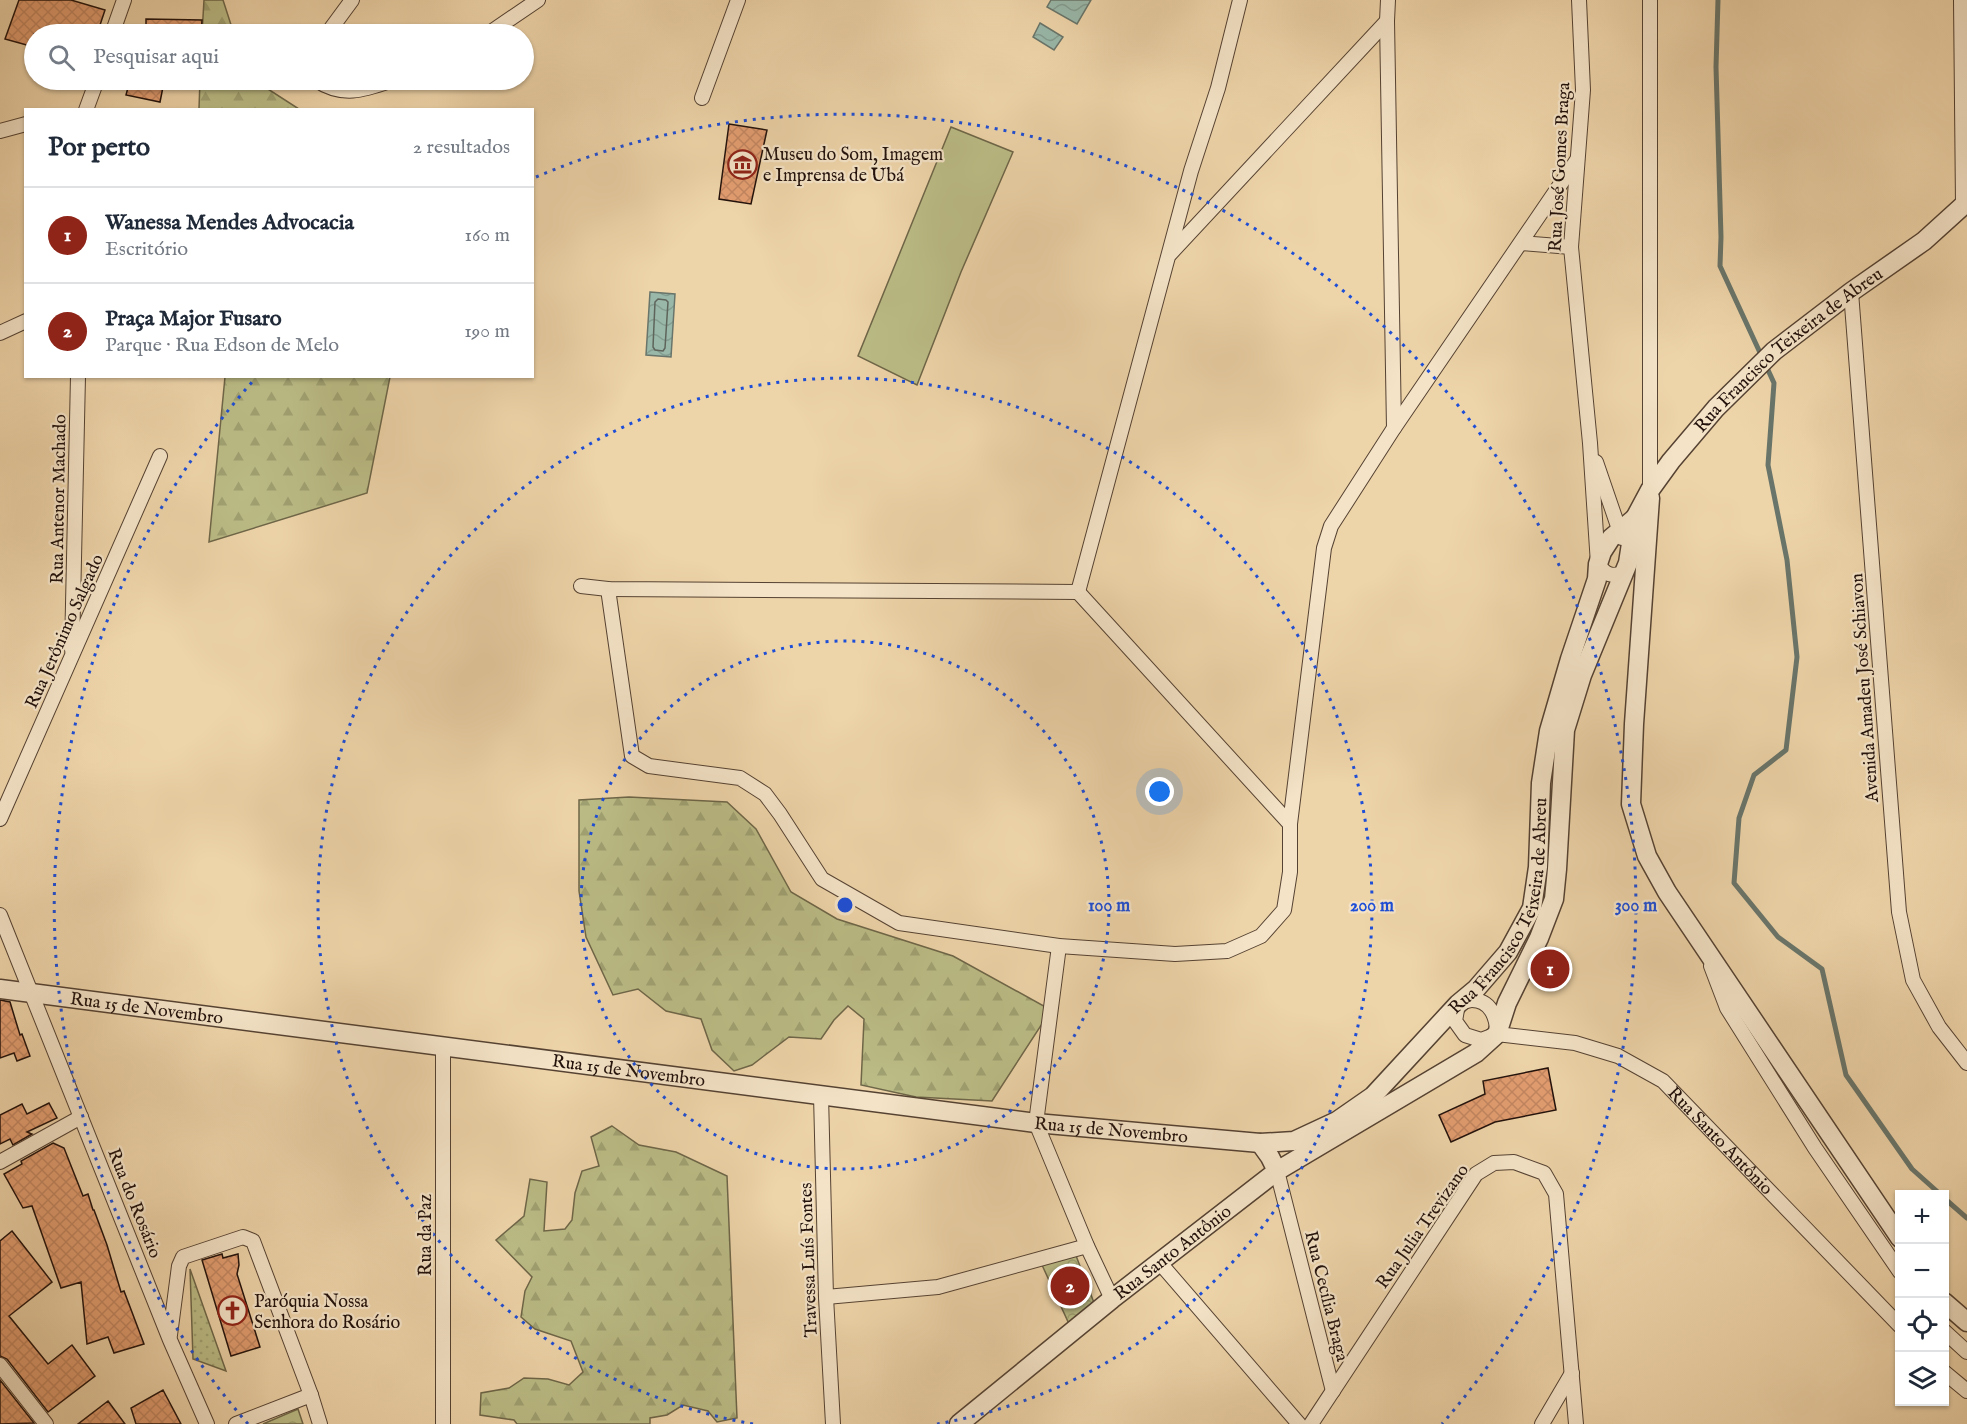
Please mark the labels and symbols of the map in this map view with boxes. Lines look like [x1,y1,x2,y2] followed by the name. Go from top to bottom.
[1545,81,1576,253] street label: Rua José Gomes Braga
[763,144,943,188] place label: Museu do Som, Imagem e Imprensa de Ubá
[726,148,758,180] museum icon: Museu do Som, Imagem e Imprensa de Ubá
[1690,263,1888,438] street label: Rua Francisco Teixeira de Abreu
[47,414,72,584] street label: Rua Antenor Machado
[21,551,110,712] street label: Rua Jerônimo Salgado
[1846,572,1885,804] street label: Avenida Amadeu José Schiavon
[1145,777,1174,806] your location
[1444,797,1553,1020] street label: Rua Francisco Teixeira de Abreu
[835,895,855,915] centre of rings
[1088,895,1130,918] text: 100 m
[1350,895,1394,918] text: 200 m
[1615,895,1657,918] text: 300 m
[1530,946,1570,992] pin: 1
[69,988,225,1031] street label: Rua 15 de Novembro
[551,1051,707,1093] street label: Rua 15 de Novembro
[1662,1082,1777,1201] street label: Rua Santo Antônio
[1033,1113,1189,1150] street label: Rua 15 de Novembro
[101,1145,166,1262] street label: Rua do Rosário
[1372,1160,1475,1294] street label: Rua Julia Trevizano
[795,1182,824,1338] street label: Travessa Luís Fontes
[415,1194,438,1276] street label: Rua da Paz
[1110,1200,1237,1306] street label: Rua Santo Antônio
[1298,1229,1353,1364] street label: Rua Cecília Braga
[1050,1264,1090,1308] pin: 2
[254,1291,401,1335] place label: Paróquia Nossa Senhora do Rosário
[217,1295,249,1327] church icon: Paróquia Nossa Senhora do Rosário

